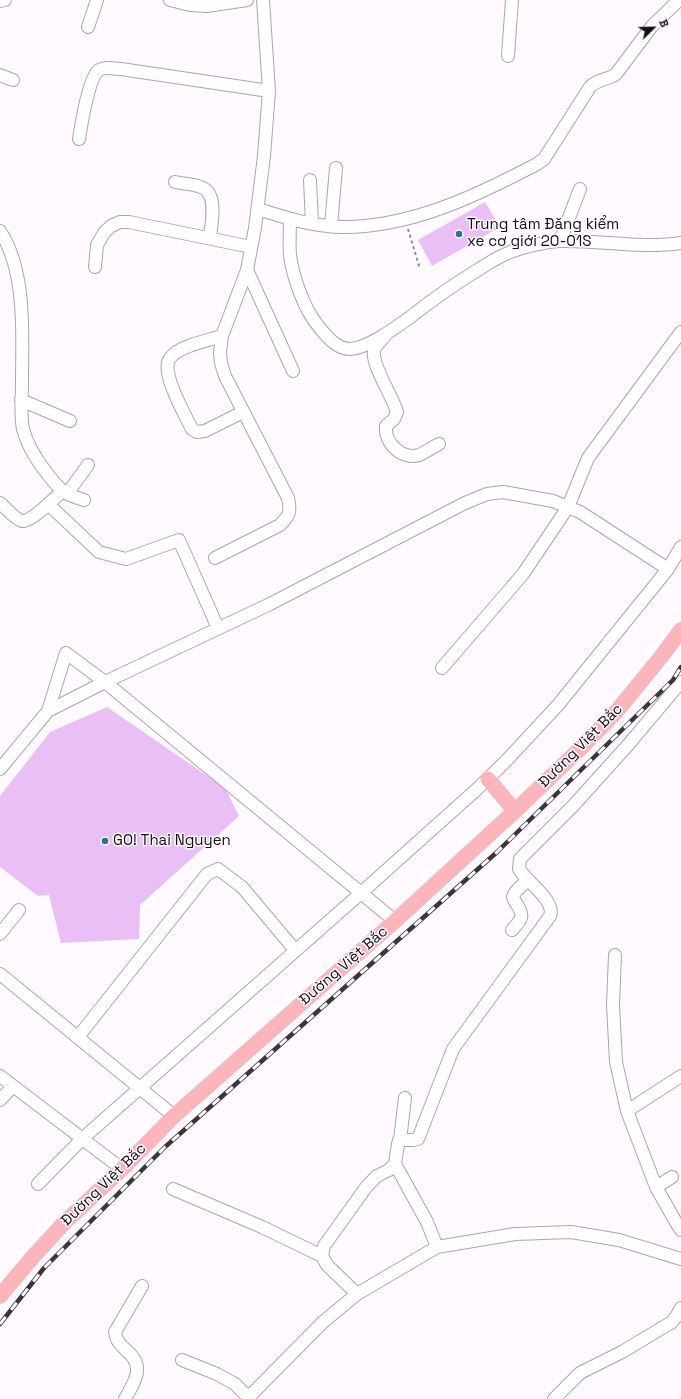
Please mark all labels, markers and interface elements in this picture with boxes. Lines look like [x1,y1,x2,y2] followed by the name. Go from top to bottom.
[633,8,673,48] north arrow
[656,17,672,29] text: B
[467,216,619,251] place label: Trung tâm Đăng kiểm xe cơ giới 20-01S
[454,229,464,239] marker: Trung tâm Đăng kiểm xe cơ giới 20-01S
[535,700,627,792] street label: Đường Việt Bắc
[113,832,231,850] place label: GO! Thai Nguyen
[100,836,110,846] marker: GO! Thai Nguyen
[296,923,392,1009] street label: Đường Việt Bắc
[58,1140,150,1230] street label: Đường Việt Bắc

